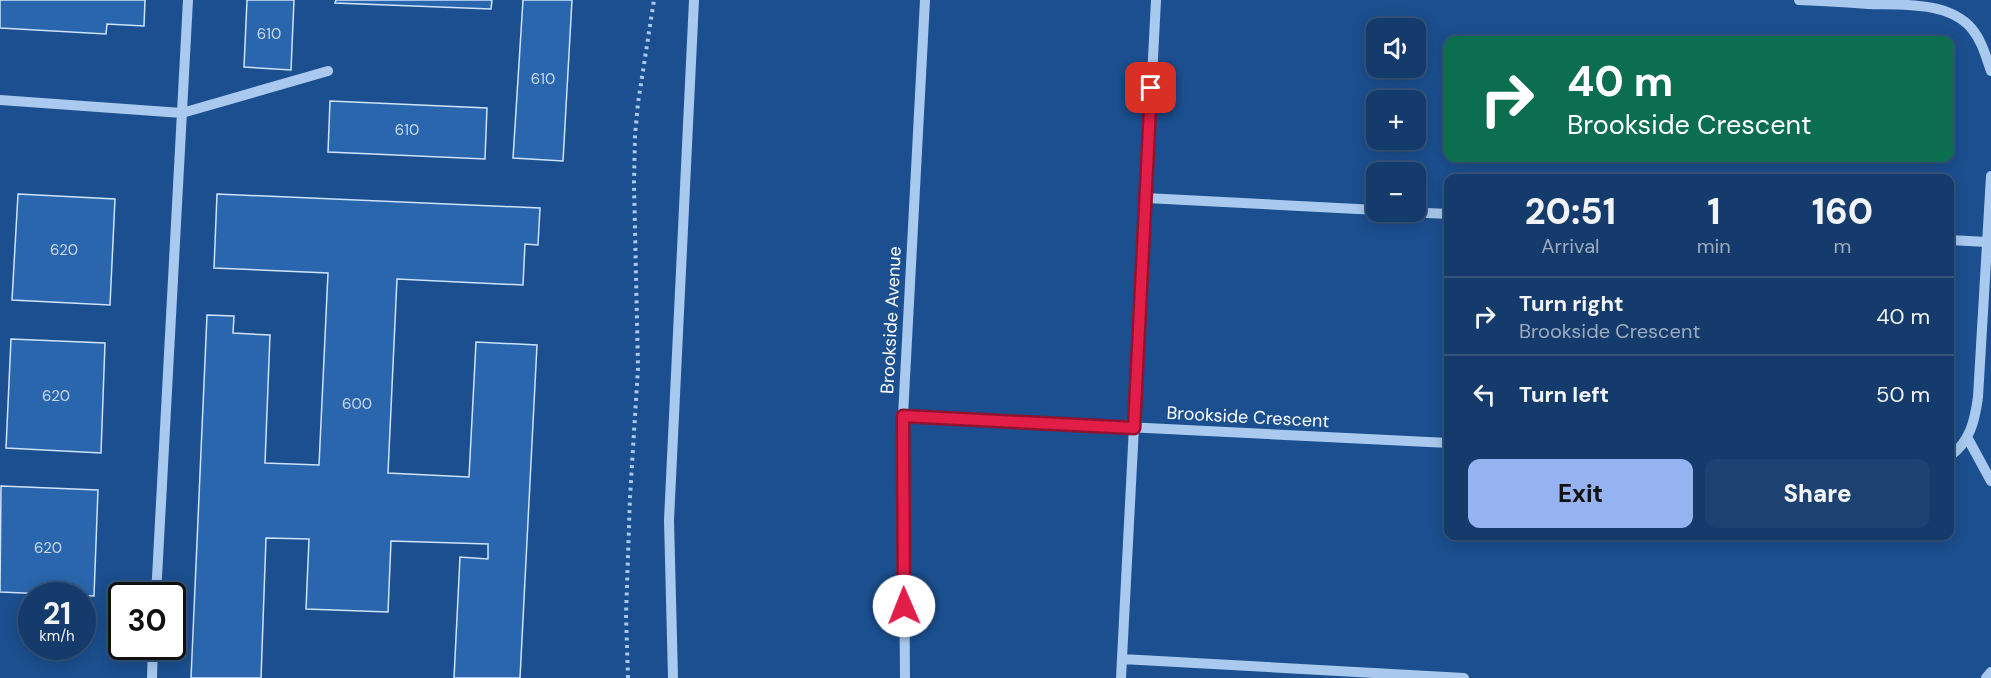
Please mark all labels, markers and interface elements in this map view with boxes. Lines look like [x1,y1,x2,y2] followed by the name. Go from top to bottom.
[1366,18,1426,222] map controls
[1366,18,1426,78] button: sound
[257,24,281,44] house number: 610
[1567,54,1673,109] text: 40 m
[1468,60,1546,138] icon: right
[1125,62,1176,113] pin
[531,69,555,89] house number: 610
[1134,71,1167,104] icon: arrive
[1366,90,1426,150] button: +
[1567,107,1812,142] text: Brookside Crescent
[395,120,419,140] house number: 610
[1366,162,1426,222] button: −
[1525,188,1616,235] text: 20:51
[1707,188,1720,235] text: 1
[1812,188,1873,235] text: 160
[1541,233,1600,259] text: Arrival
[1697,233,1731,259] text: min
[1833,233,1851,259] text: m
[50,240,78,260] house number: 620
[875,246,907,394] street label: Brookside Avenue
[1519,289,1624,318] text: Turn right
[1468,300,1501,333] icon: right
[1876,302,1930,331] text: 40 m
[1519,318,1700,344] text: Brookside Crescent
[1468,378,1501,411] icon: left
[1519,380,1609,409] text: Turn left
[1876,380,1930,409] text: 50 m
[42,386,70,406] house number: 620
[342,394,372,414] house number: 600
[1166,401,1330,433] street label: Brookside Crescent
[1468,459,1693,528] button: Exit
[1705,459,1930,528] button: Share
[34,538,62,558] house number: 620
[872,574,936,638] position arrow
[108,582,186,660] speed limit sign: 30
[43,594,71,633] text: 21
[39,626,75,646] text: km/h

